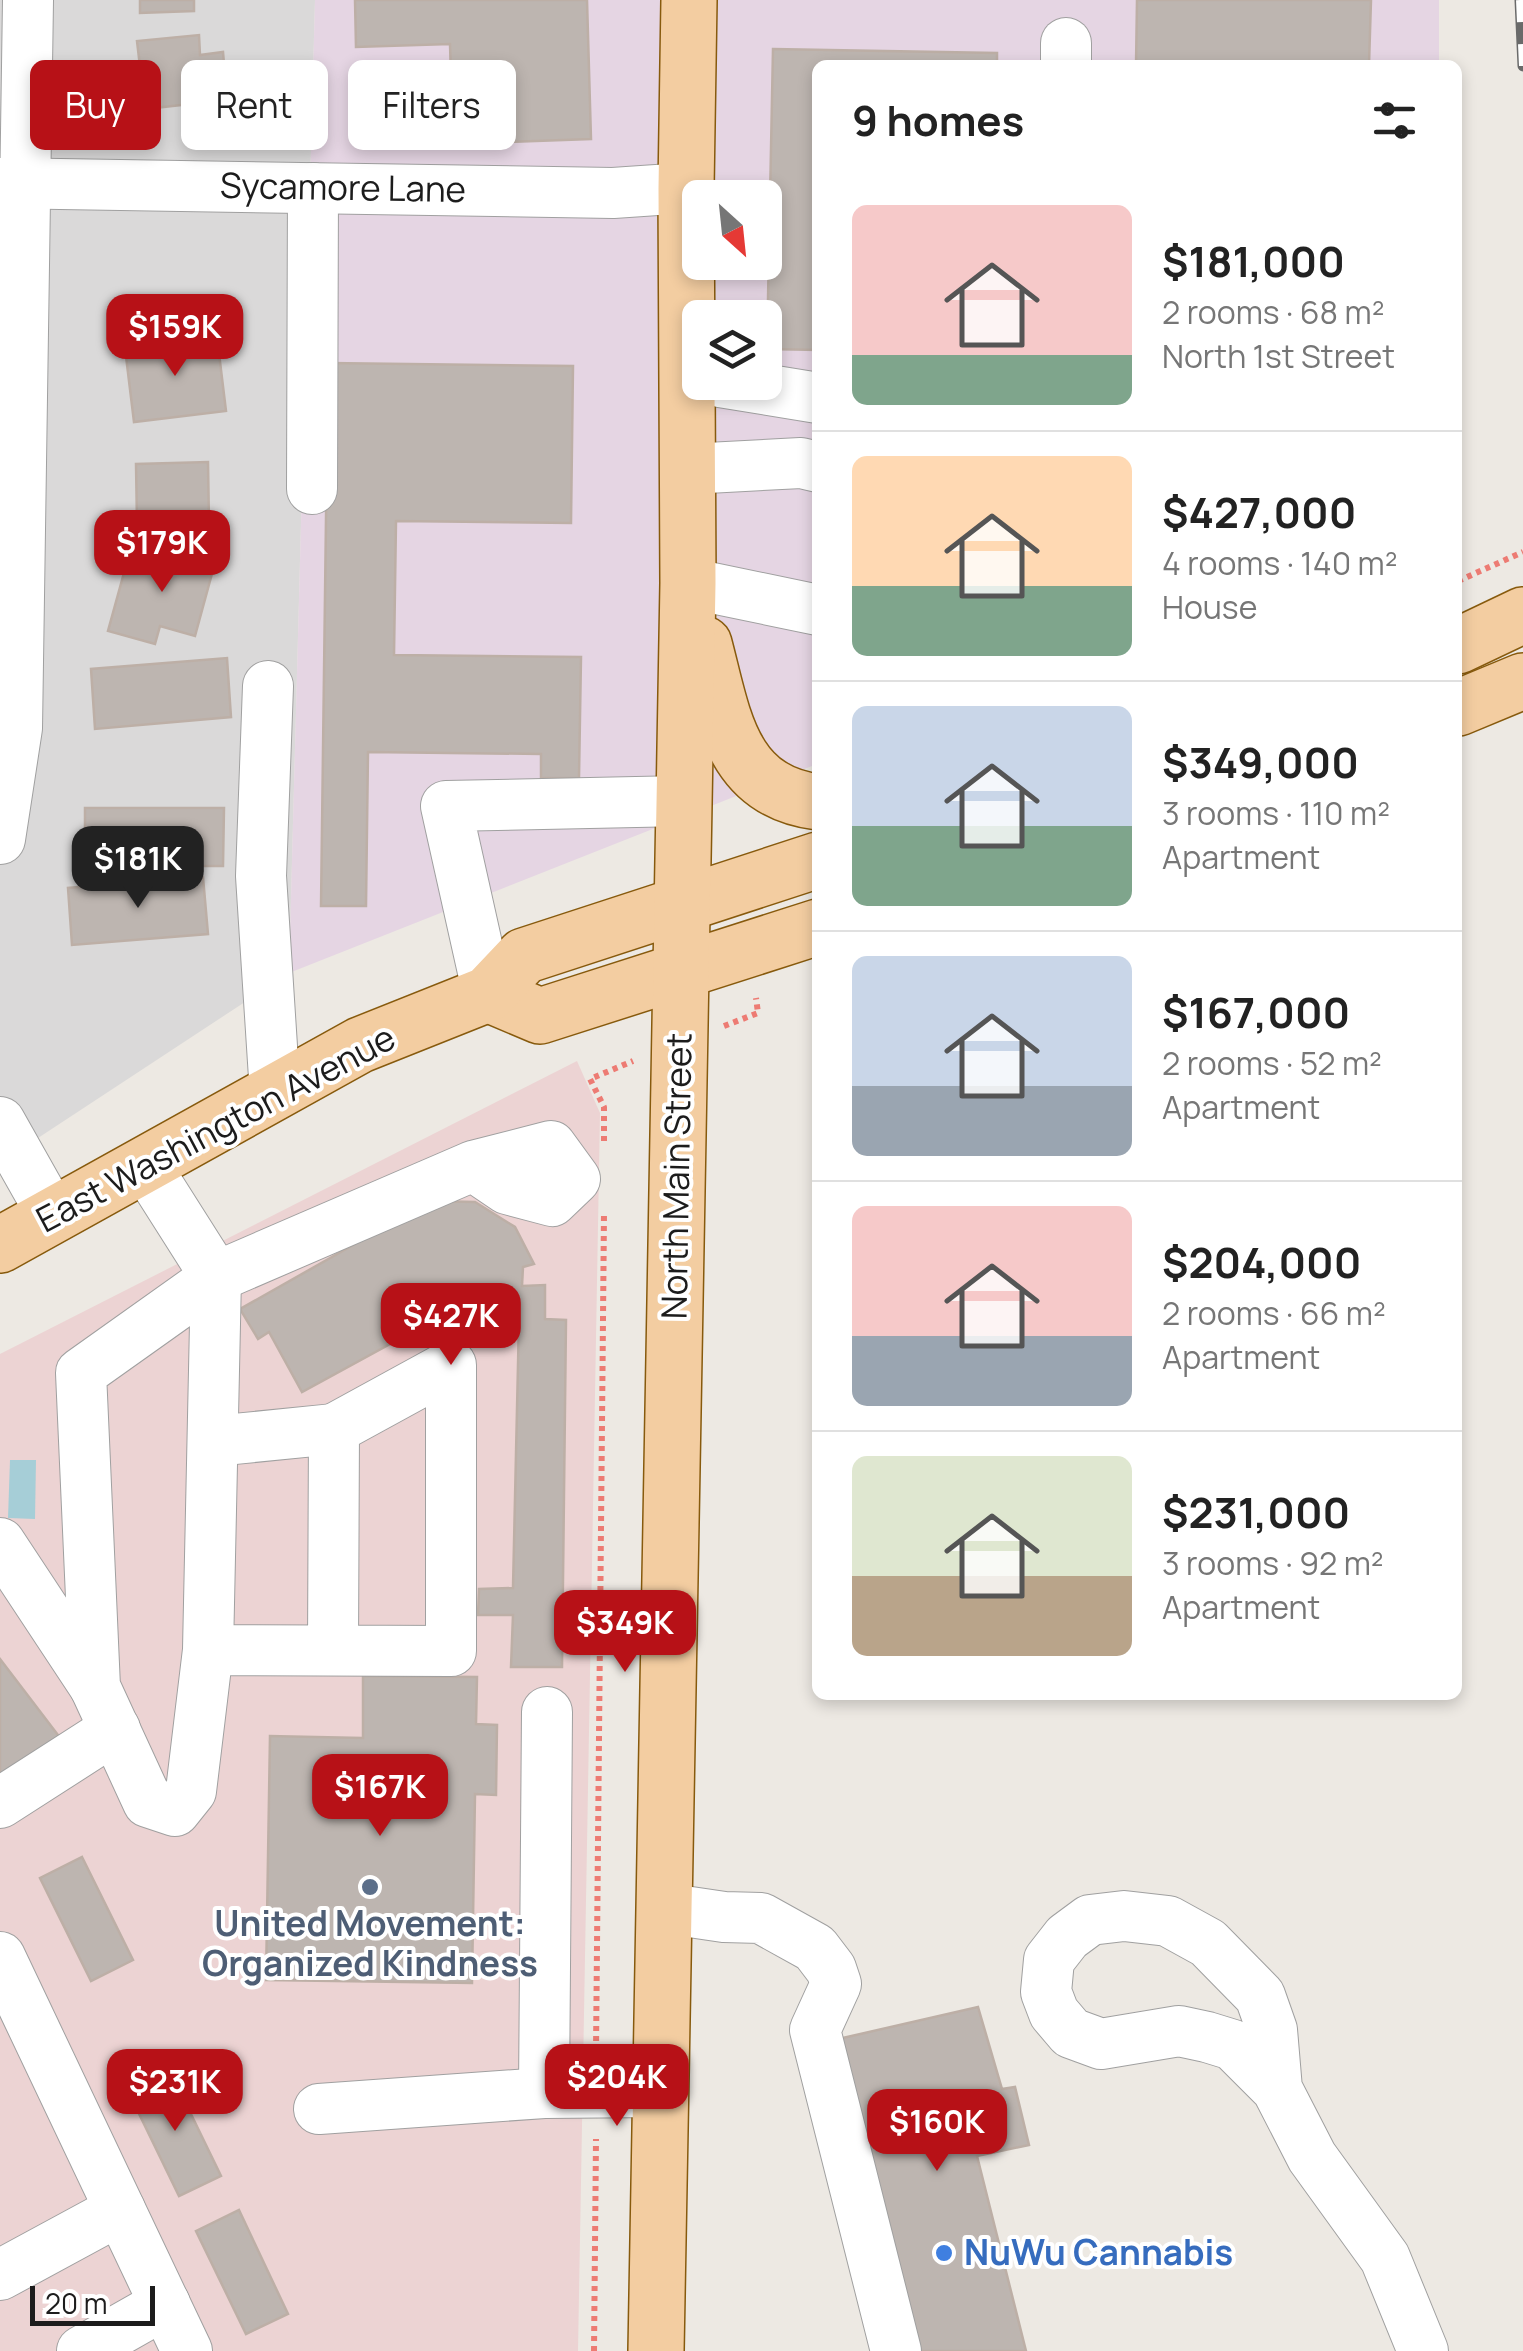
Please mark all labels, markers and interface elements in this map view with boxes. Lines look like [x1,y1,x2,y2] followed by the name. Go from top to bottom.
[30,60,161,150] chip: Buy
[181,60,328,150] chip: Rent
[348,60,516,150] chip: Filters
[852,91,1024,149] text: 9 homes
[1367,93,1422,148] icon: filters
[220,161,466,213] street label: Sycamore Lane
[682,180,782,280] north arrow
[682,180,782,400] map controls
[1162,232,1345,290] text: $181,000
[932,245,1052,365] icon: home
[1162,290,1384,334] text: 2 rooms · 68 m²
[105,294,245,379] pin: $159K
[682,300,782,400] button: layers
[128,304,222,348] text: $159K
[1162,334,1395,378] text: North 1st Street
[1162,483,1356,541] text: $427,000
[932,496,1052,616] icon: home
[92,510,232,595] pin: $179K
[116,520,208,564] text: $179K
[1162,541,1398,585] text: 4 rooms · 140 m²
[1162,585,1257,629] text: House
[1162,733,1359,791] text: $349,000
[932,746,1052,866] icon: home
[1162,791,1390,835] text: 3 rooms · 110 m²
[68,826,208,911] pin: $181K
[1162,835,1320,879] text: Apartment
[94,836,182,880] text: $181K
[1162,983,1350,1041] text: $167,000
[932,996,1052,1116] icon: home
[28,1013,403,1243] street label: East Washington Avenue
[650,1032,702,1320] street label: North Main Street
[1162,1041,1382,1085] text: 2 rooms · 52 m²
[1162,1085,1320,1129] text: Apartment
[1162,1233,1361,1291] text: $204,000
[932,1246,1052,1366] icon: home
[381,1283,521,1368] pin: $427K
[1162,1291,1386,1335] text: 2 rooms · 66 m²
[403,1293,499,1337] text: $427K
[1162,1335,1320,1379] text: Apartment
[1162,1483,1350,1541] text: $231,000
[932,1496,1052,1616] icon: home
[1162,1541,1384,1585] text: 3 rooms · 92 m²
[1162,1585,1320,1629] text: Apartment
[555,1590,695,1675] pin: $349K
[576,1600,674,1644] text: $349K
[310,1754,450,1839] pin: $167K
[334,1764,426,1808] text: $167K
[359,1876,381,1898] marker: United Movement: Organized Kindness
[202,1899,538,1987] place label: United Movement: Organized Kindness
[547,2044,687,2129] pin: $204K
[105,2049,245,2134] pin: $231K
[567,2054,667,2098] text: $204K
[129,2059,221,2103] text: $231K
[867,2089,1007,2174] pin: $160K
[889,2099,985,2143] text: $160K
[964,2228,1233,2276] place label: NuWu Cannabis
[933,2242,955,2264] marker: NuWu Cannabis
[30,2281,155,2326] scale bar
[45,2284,107,2322] text: 20 m

